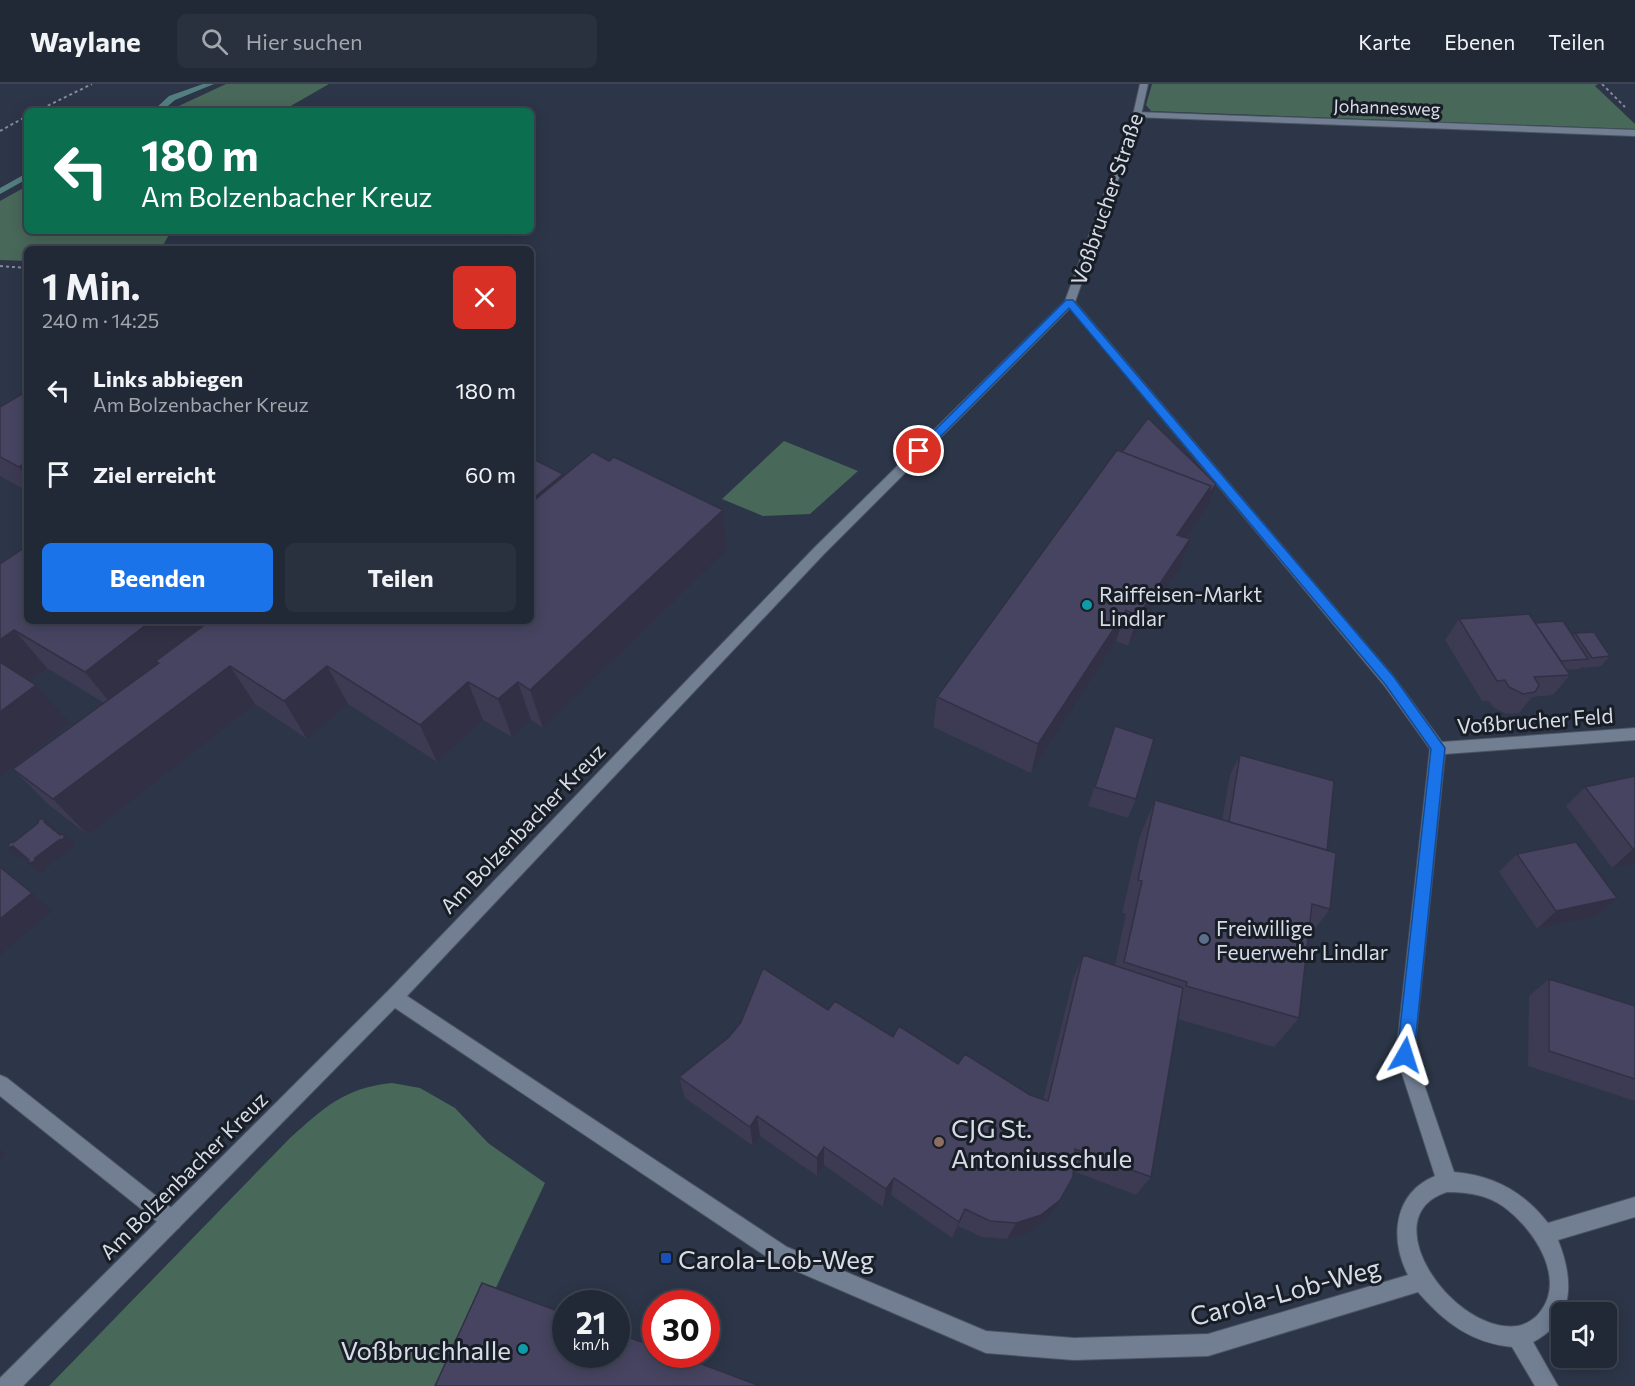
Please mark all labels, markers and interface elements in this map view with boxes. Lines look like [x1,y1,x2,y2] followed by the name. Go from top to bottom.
[177,14,597,68] search box
[30,24,141,58] text: Waylane
[198,25,231,58] icon: search
[246,28,363,55] text: Hier suchen
[1358,29,1411,54] text: Karte
[1444,29,1515,54] text: Ebenen
[1548,29,1605,54] text: Teilen
[1333,94,1441,120] street label: Johannesweg
[1065,110,1147,288] street label: Voßbrucher Straße
[141,128,259,180] text: 180 m
[42,132,120,210] icon: left
[141,180,432,213] text: Am Bolzenbacher Kreuz
[42,263,140,307] text: 1 Min.
[453,266,516,329] button: close
[42,308,159,332] text: 240 m · 14:25
[93,365,243,392] text: Links abbiegen
[42,374,75,407] icon: left
[455,377,516,404] text: 180 m
[93,392,309,416] text: Am Bolzenbacher Kreuz
[893,425,944,476] pin
[902,434,935,467] icon: arrive
[42,458,75,491] icon: arrive
[93,461,216,488] text: Ziel erreicht
[465,461,516,488] text: 60 m
[42,543,273,612] button: Beenden
[285,543,516,612] button: Teilen
[1099,581,1262,630] place label: Raiffeisen-Markt Lindlar
[1080,598,1094,612] marker: Raiffeisen-Markt Lindlar
[1456,702,1614,738] street label: Voßbrucher Feld
[434,738,610,918] street label: Am Bolzenbacher Kreuz
[1216,915,1388,964] place label: Freiwillige Feuerwehr Lindlar
[1197,932,1211,946] marker: Freiwillige Feuerwehr Lindlar
[1373,1023,1437,1087] position arrow
[94,1086,272,1264] street label: Am Bolzenbacher Kreuz
[951,1112,1132,1173] place label: CJG St. Antoniusschule
[932,1135,946,1149] marker: CJG St. Antoniusschule
[678,1243,874,1274] place label: Carola-Lob-Weg
[659,1251,673,1265] marker: Carola-Lob-Weg
[1186,1251,1384,1331] street label: Carola-Lob-Weg
[642,1290,720,1368] speed limit sign: 30
[1551,1302,1617,1368] map controls
[1551,1302,1617,1368] button: sound
[576,1303,606,1340] text: 21
[340,1334,511,1365] place label: Voßbruchhalle
[573,1335,609,1353] text: km/h
[516,1342,530,1356] marker: Voßbruchhalle

